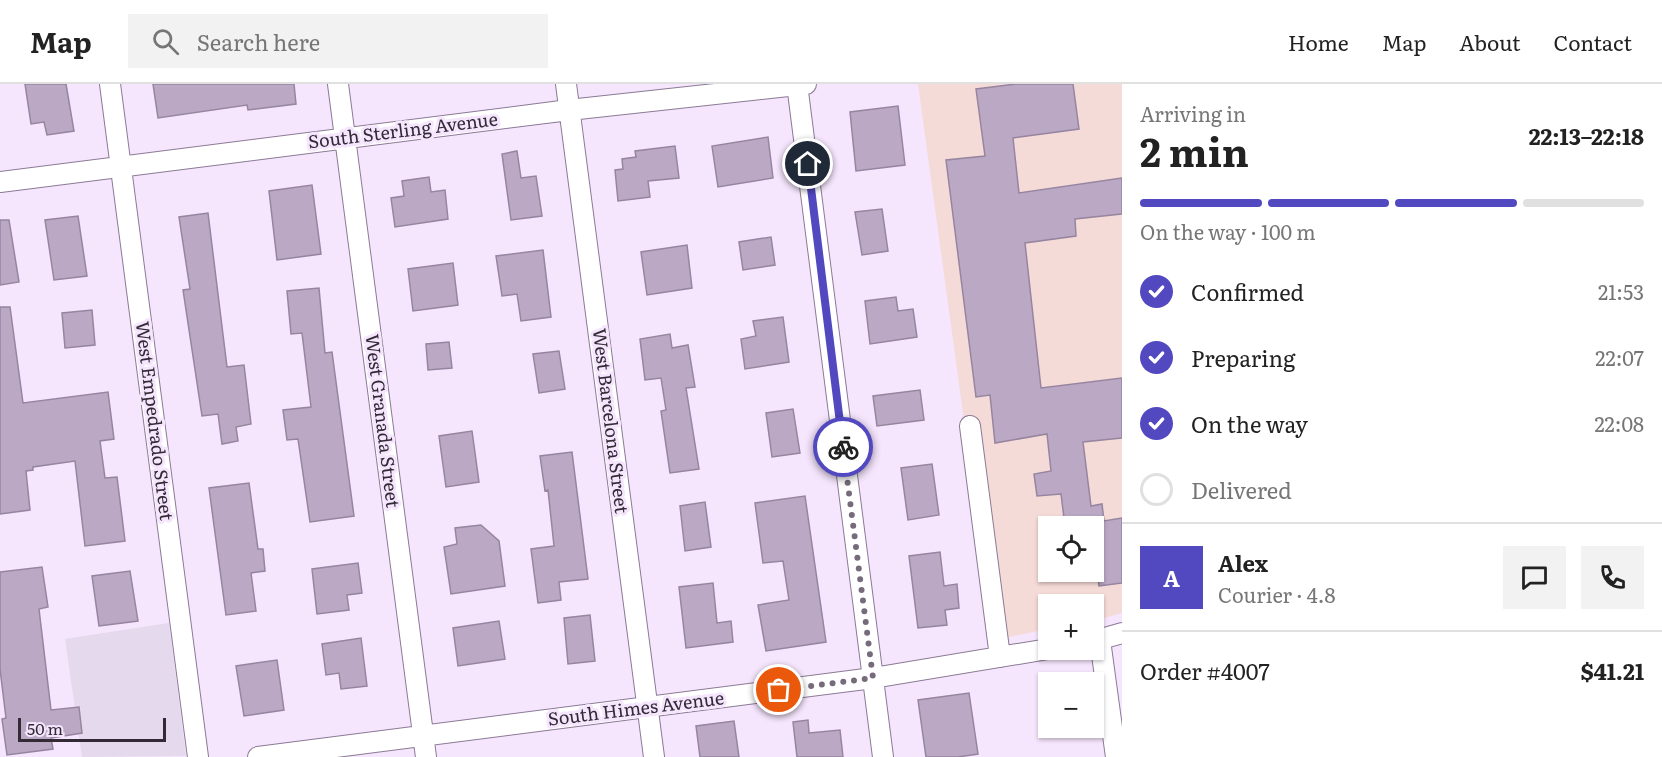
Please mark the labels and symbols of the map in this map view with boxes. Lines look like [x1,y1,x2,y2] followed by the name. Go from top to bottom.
[307,104,499,155] street label: South Sterling Avenue
[782,138,833,189] pin
[130,320,181,523] street label: West Empedrado Street
[587,327,636,516] street label: West Barcelona Street
[359,332,408,510] street label: West Granada Street
[813,417,873,477] courier
[753,664,804,715] pin
[546,683,725,732] street label: South Himes Avenue
[18,715,166,742] scale bar

